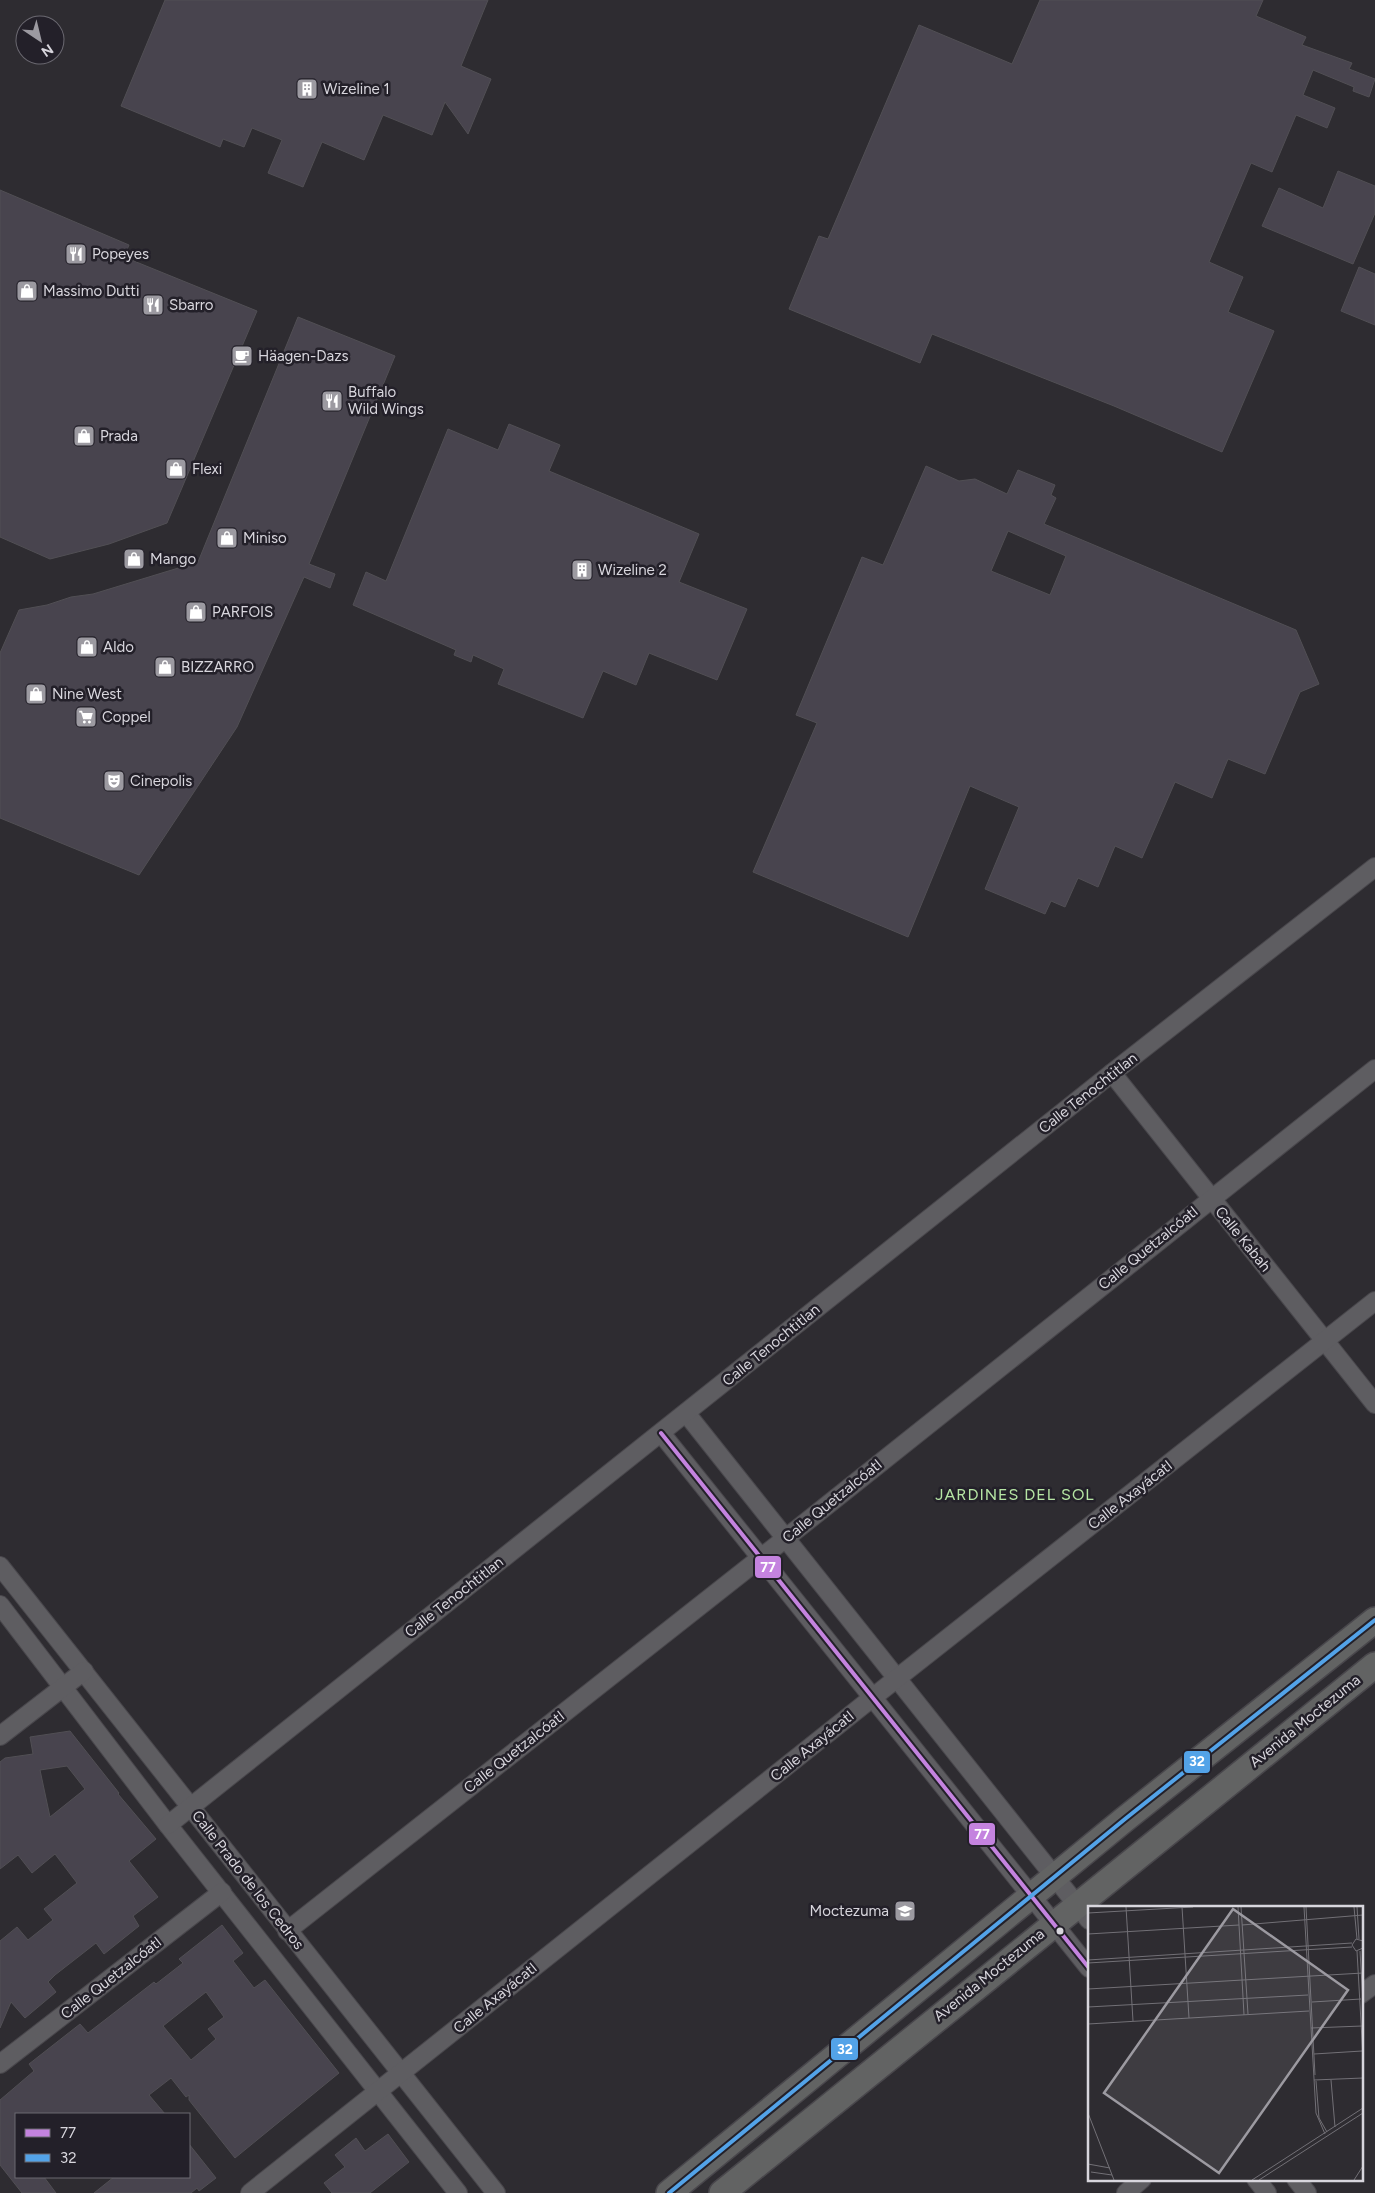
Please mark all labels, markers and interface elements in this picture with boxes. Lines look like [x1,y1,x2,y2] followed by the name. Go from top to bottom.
[15,15,65,65] north arrow
[38,40,56,60] text: N
[295,77,319,101] building icon: Wizeline 1
[323,80,390,98] place label: Wizeline 1
[64,242,88,266] restaurant icon: Popeyes
[92,245,149,263] place label: Popeyes
[15,279,39,303] shop icon: Massimo Dutti
[43,282,139,300] place label: Massimo Dutti
[141,293,165,317] restaurant icon: Sbarro
[169,296,214,314] place label: Sbarro
[230,344,254,368] cafe icon: Häagen-Dazs
[258,347,349,365] place label: Häagen-Dazs
[348,383,424,418] place label: Buffalo Wild Wings
[320,389,344,413] restaurant icon: Buffalo Wild Wings
[72,424,96,448] shop icon: Prada
[100,427,138,445] place label: Prada
[164,457,188,481] shop icon: Flexi
[192,460,222,478] place label: Flexi
[215,526,239,550] shop icon: Miniso
[243,529,287,547] place label: Miniso
[122,547,146,571] shop icon: Mango
[150,550,197,568] place label: Mango
[570,558,594,582] building icon: Wizeline 2
[598,561,667,579] place label: Wizeline 2
[184,600,208,624] shop icon: PARFOIS
[212,603,273,621] place label: PARFOIS
[75,635,99,659] shop icon: Aldo
[103,638,134,656] place label: Aldo
[153,655,177,679] shop icon: BIZZARRO
[181,658,254,676] place label: BIZZARRO
[24,682,48,706] shop icon: Nine West
[52,685,122,703] place label: Nine West
[74,705,98,729] supermarket icon: Coppel
[102,708,151,726] place label: Coppel
[102,769,126,793] theatre icon: Cinepolis
[130,772,192,790] place label: Cinepolis
[1035,1049,1141,1137] street label: Calle Tenochtitlan
[1095,1202,1201,1294] street label: Calle Quetzalcóatl
[1211,1203,1275,1275] street label: Calle Kabah
[719,1300,823,1390] street label: Calle Tenochtitlan
[779,1455,885,1547] street label: Calle Quetzalcóatl
[1084,1457,1176,1533] street label: Calle Axayácatl
[935,1485,1095,1504] district label: JARDINES DEL SOL
[401,1553,507,1641] street label: Calle Tenochtitlan
[754,1555,782,1579] line badge: 77
[760,1559,776,1576] text: 77
[1246,1671,1364,1771] street label: Avenida Moctezuma
[460,1707,568,1797] street label: Calle Quetzalcóatl
[767,1707,857,1785] street label: Calle Axayácatl
[1183,1750,1211,1774] line badge: 32
[1189,1753,1205,1770] text: 32
[188,1807,308,1953] street label: Calle Prado de los Cedros
[968,1822,996,1846] line badge: 77
[974,1826,990,1843] text: 77
[893,1899,917,1923] school or university icon: Moctezuma
[810,1902,889,1920] place label: Moctezuma
[1088,1906,1362,2180] inset map
[930,1925,1048,2025] street label: Avenida Moctezuma
[1055,1926,1065,1936] unlabelled marker
[57,1933,165,2023] street label: Calle Quetzalcóatl
[450,1959,540,2037] street label: Calle Axayácatl
[830,2037,859,2061] line badge: 32
[837,2041,853,2058] text: 32
[15,2113,190,2178] legend
[60,2124,76,2142] text: 77
[60,2149,77,2167] text: 32

